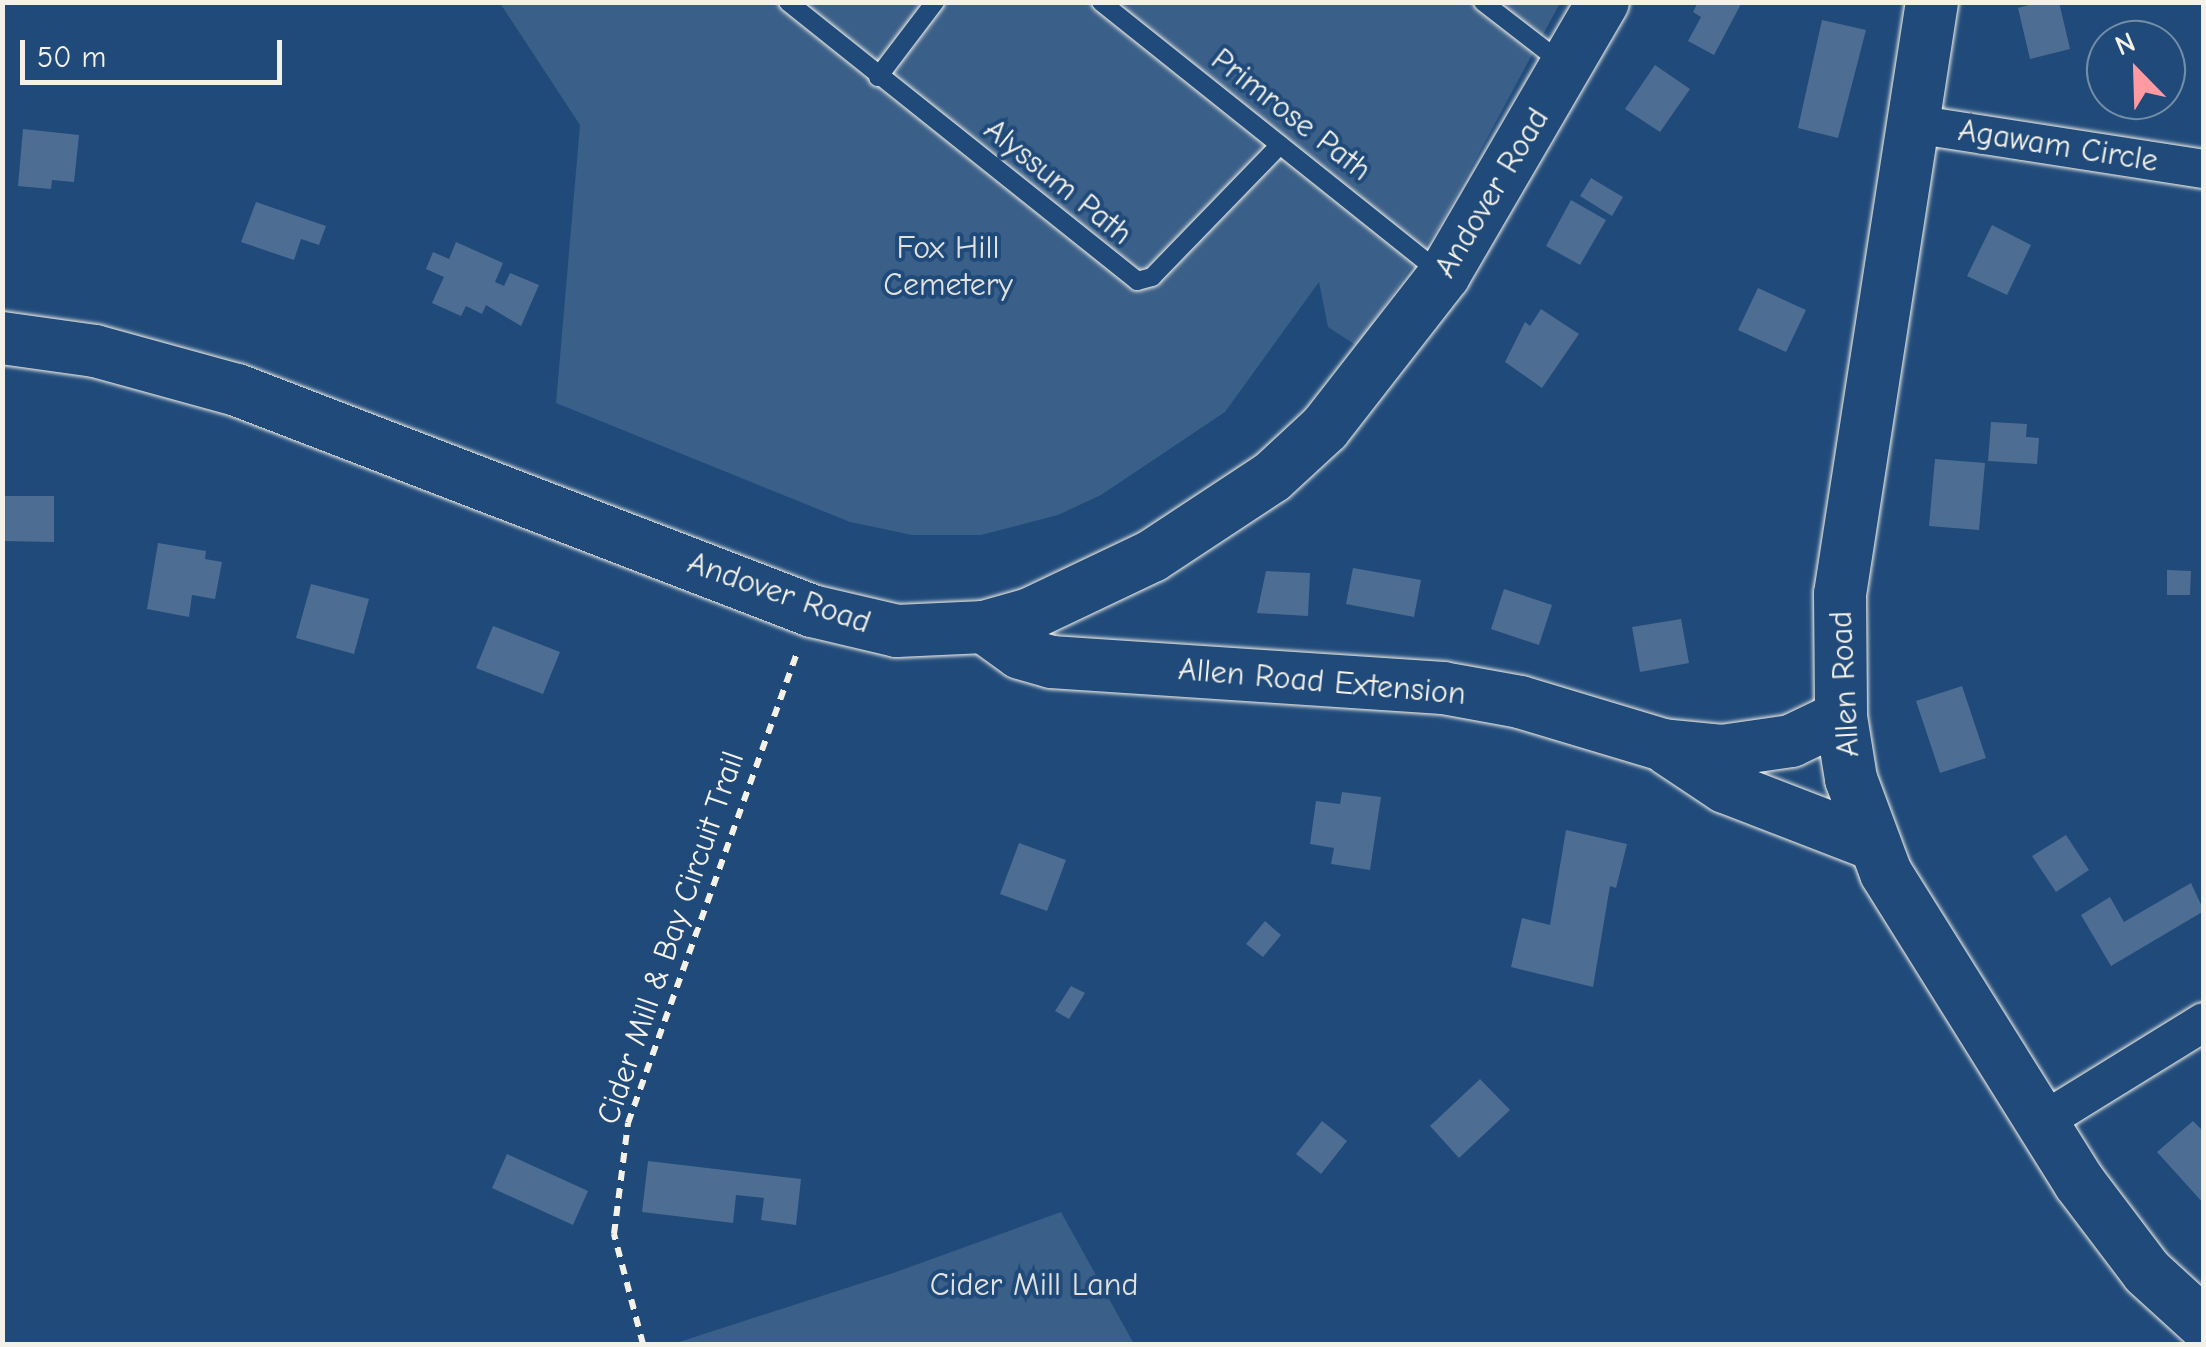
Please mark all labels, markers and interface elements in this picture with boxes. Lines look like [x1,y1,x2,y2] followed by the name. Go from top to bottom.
[25,20,288,82] scale bar
[2086,20,2186,120] north arrow
[2110,26,2140,63] text: N
[37,40,106,75] text: 50 m
[1203,41,1379,189] street label: Primrose Path
[1426,101,1558,285] street label: Andover Road
[976,111,1140,253] street label: Alyssum Path
[1956,111,2160,181] street label: Agawam Circle
[883,230,1013,305] park label: Fox Hill Cemetery
[682,544,876,642] street label: Andover Road
[1822,610,1868,758] street label: Allen Road
[1177,650,1467,714] street label: Allen Road Extension
[589,747,753,1129] street label: Cider Mill & Bay Circuit Trail
[930,1266,1138,1304] park label: Cider Mill Land

